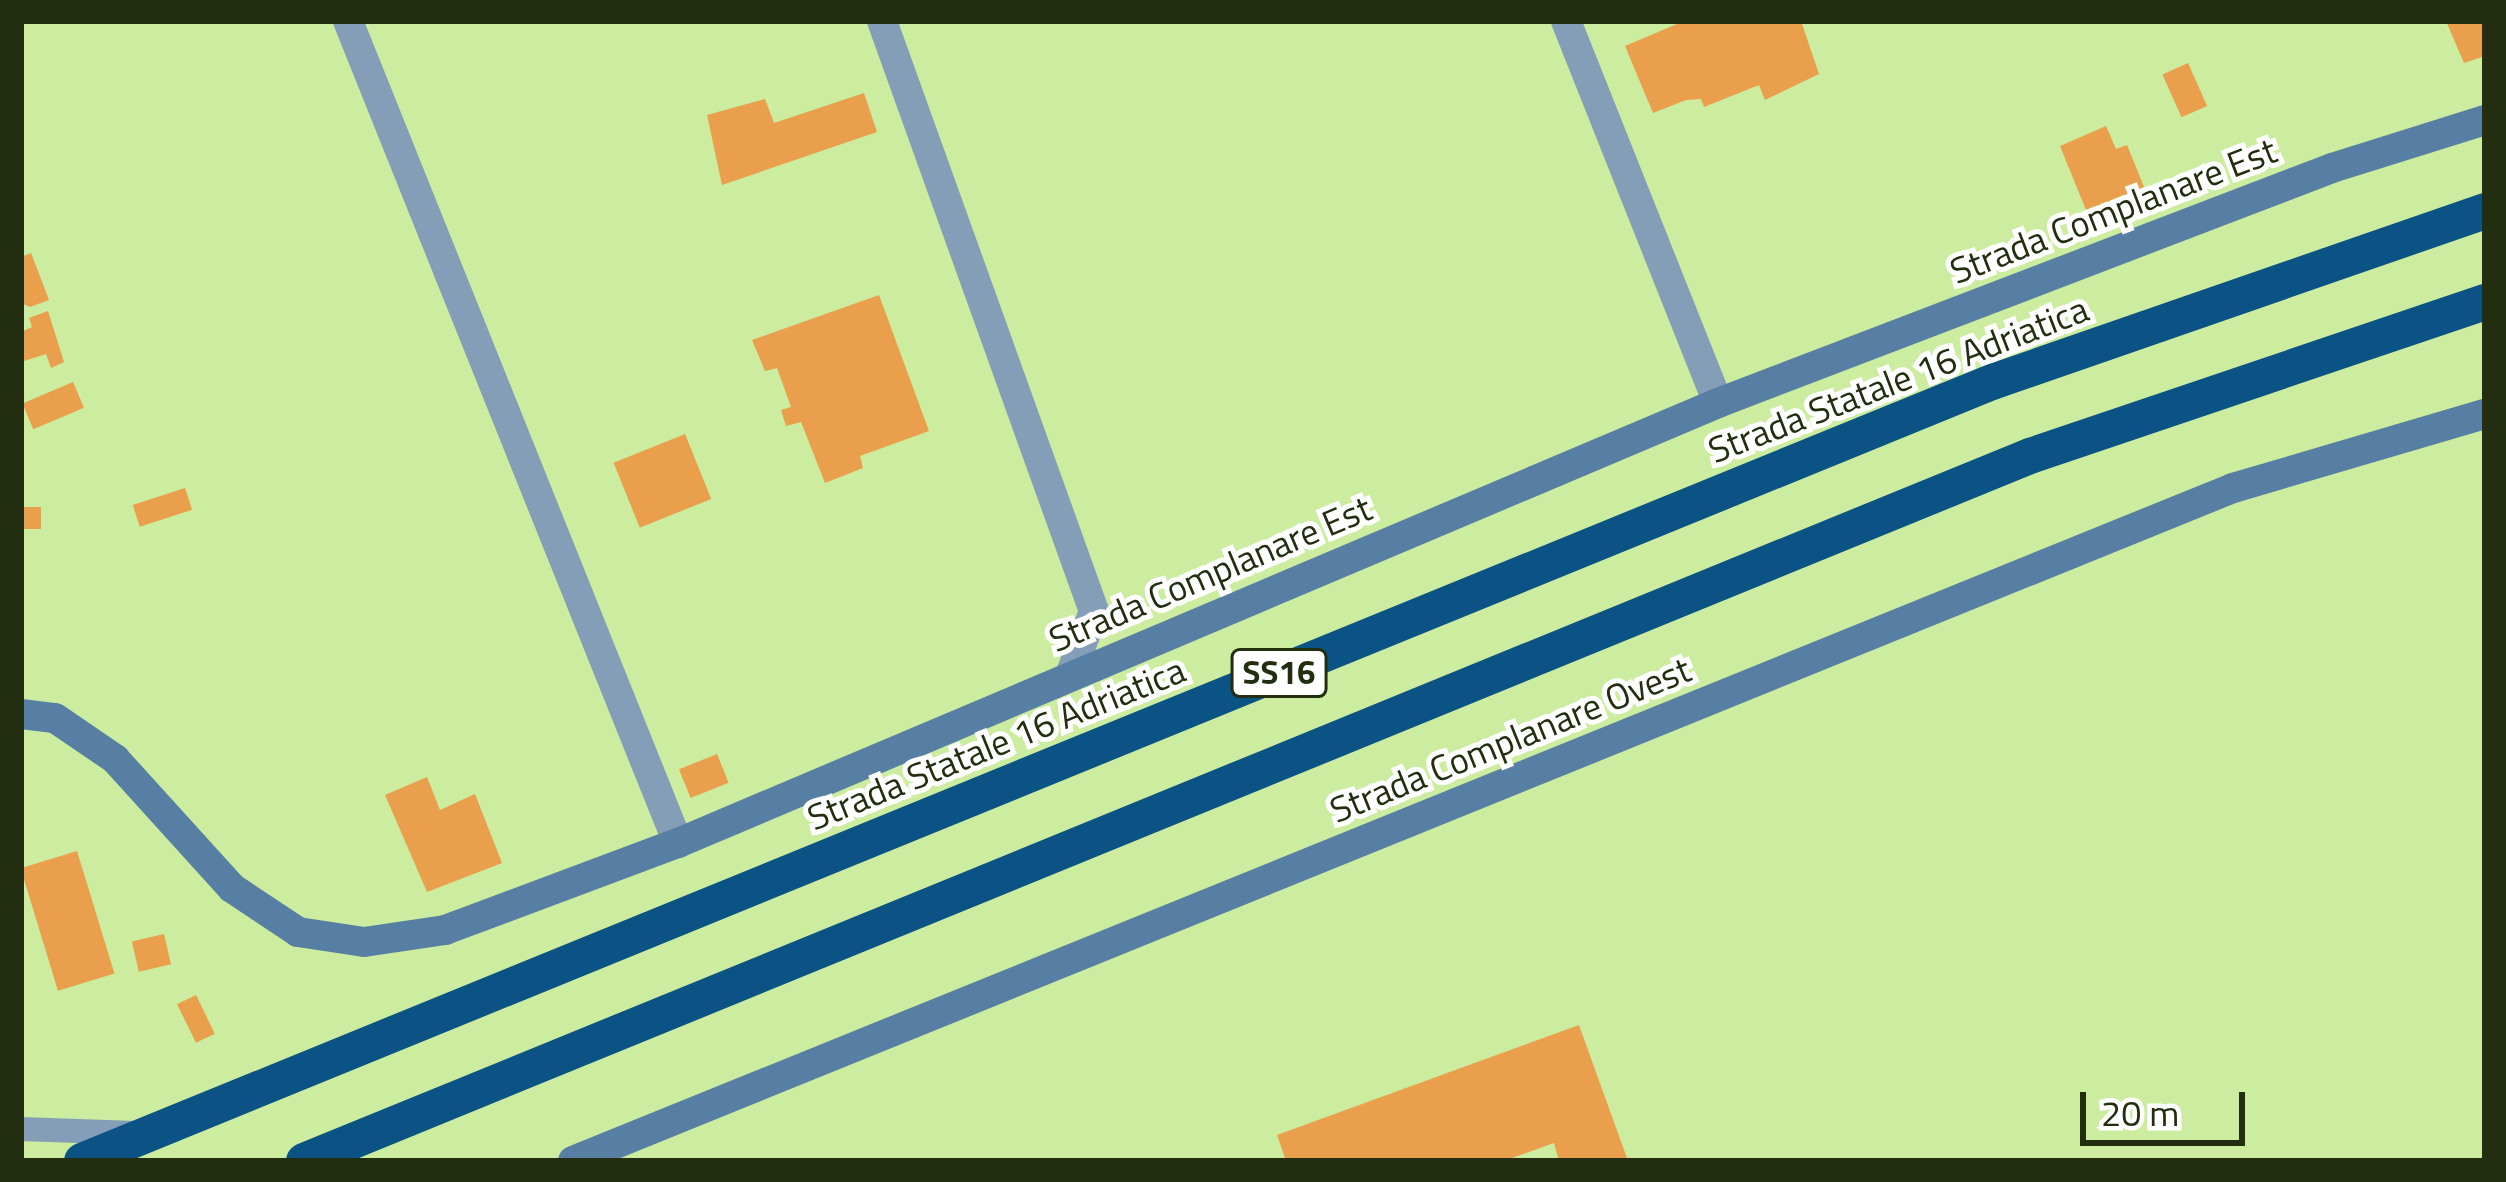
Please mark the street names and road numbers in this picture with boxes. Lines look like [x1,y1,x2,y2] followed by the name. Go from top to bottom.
[1944,128,2282,292] street label: Strada Complanare Est
[1702,287,2094,471] street label: Strada Statale 16 Adriatica
[1042,486,1378,660] street label: Strada Complanare Est
[1228,646,1330,700] road number: SS16
[801,647,1191,839] street label: Strada Statale 16 Adriatica
[1323,647,1697,831] street label: Strada Complanare Ovest

